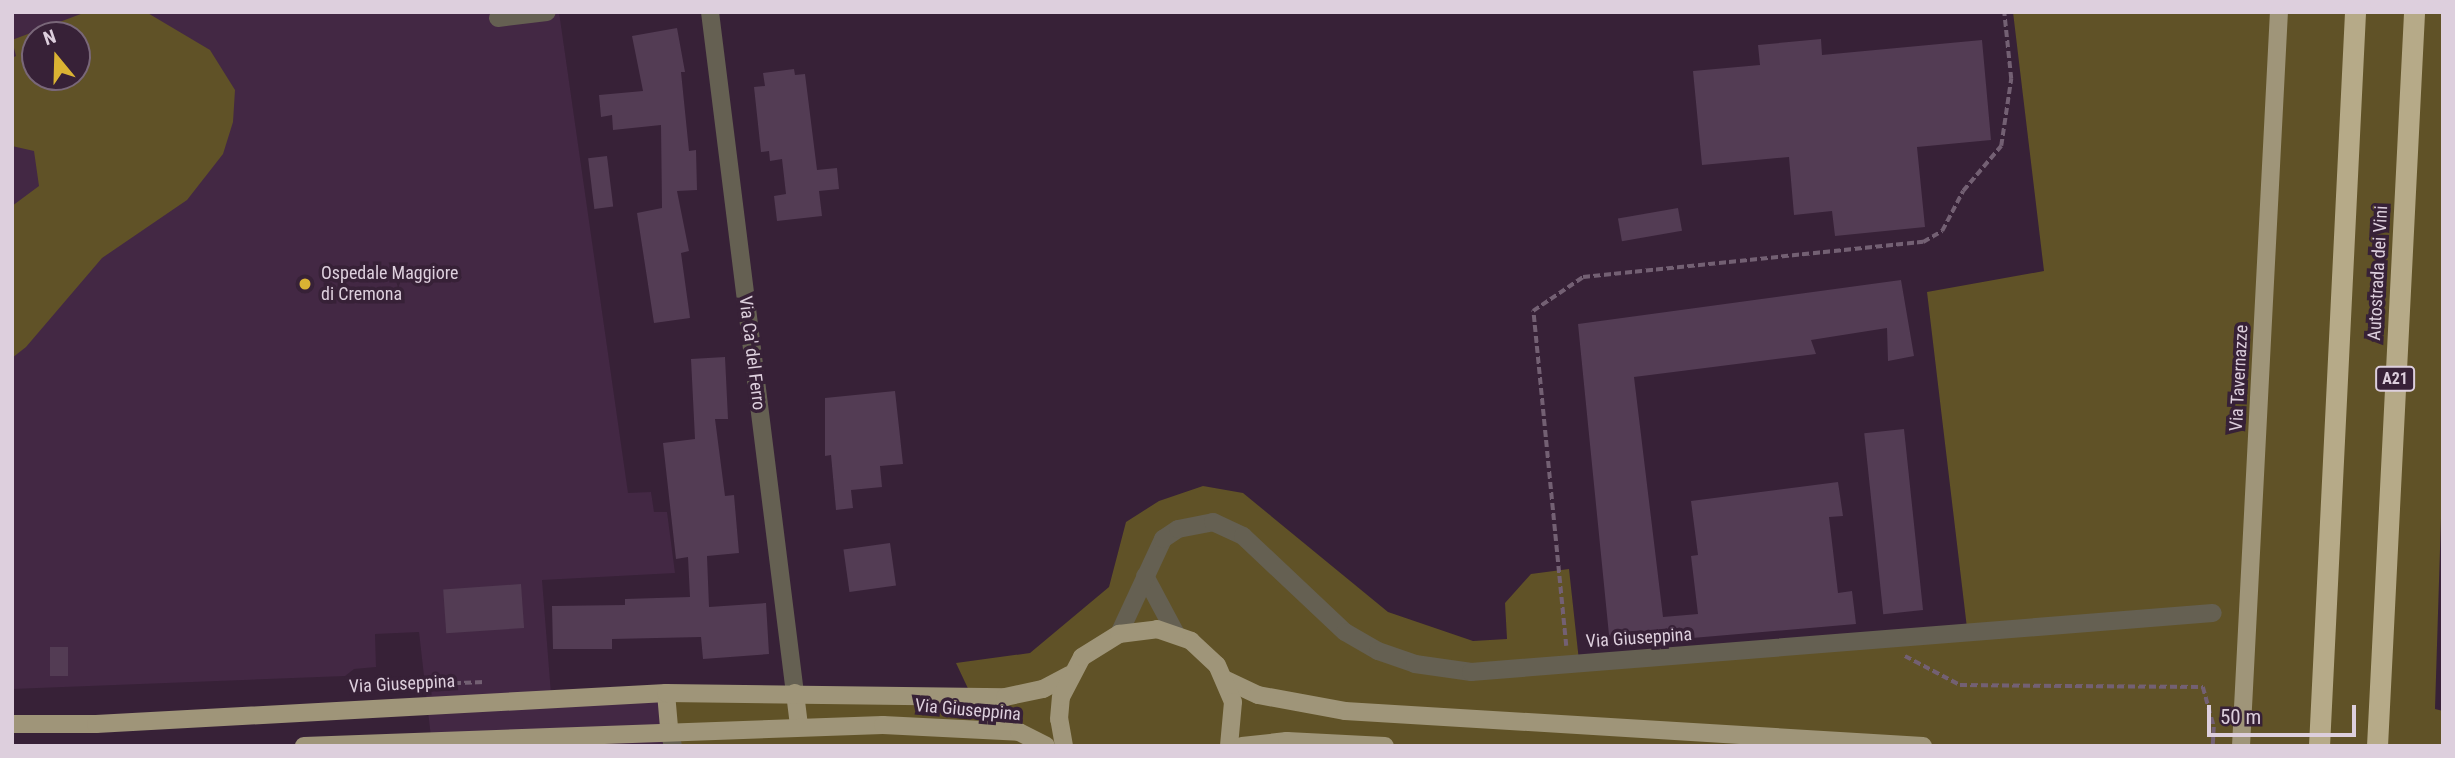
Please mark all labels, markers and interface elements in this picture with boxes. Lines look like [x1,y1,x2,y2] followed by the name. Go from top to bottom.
[21,21,91,91] north arrow
[40,25,59,50] text: N
[2364,205,2392,341] street label: Autostrada dei Vini
[321,263,458,306] place label: Ospedale Maggiore di Cremona
[295,274,315,294] marker: Ospedale Maggiore di Cremona
[734,295,770,411] street label: Via Ca' del Ferro
[2225,324,2253,432] street label: Via Tavernazze
[2374,366,2416,392] road number: A21
[1585,624,1693,652] street label: Via Giuseppina
[348,670,456,698] street label: Via Giuseppina
[2210,692,2359,736] scale bar
[914,695,1022,725] street label: Via Giuseppina
[2220,705,2261,729] text: 50 m

